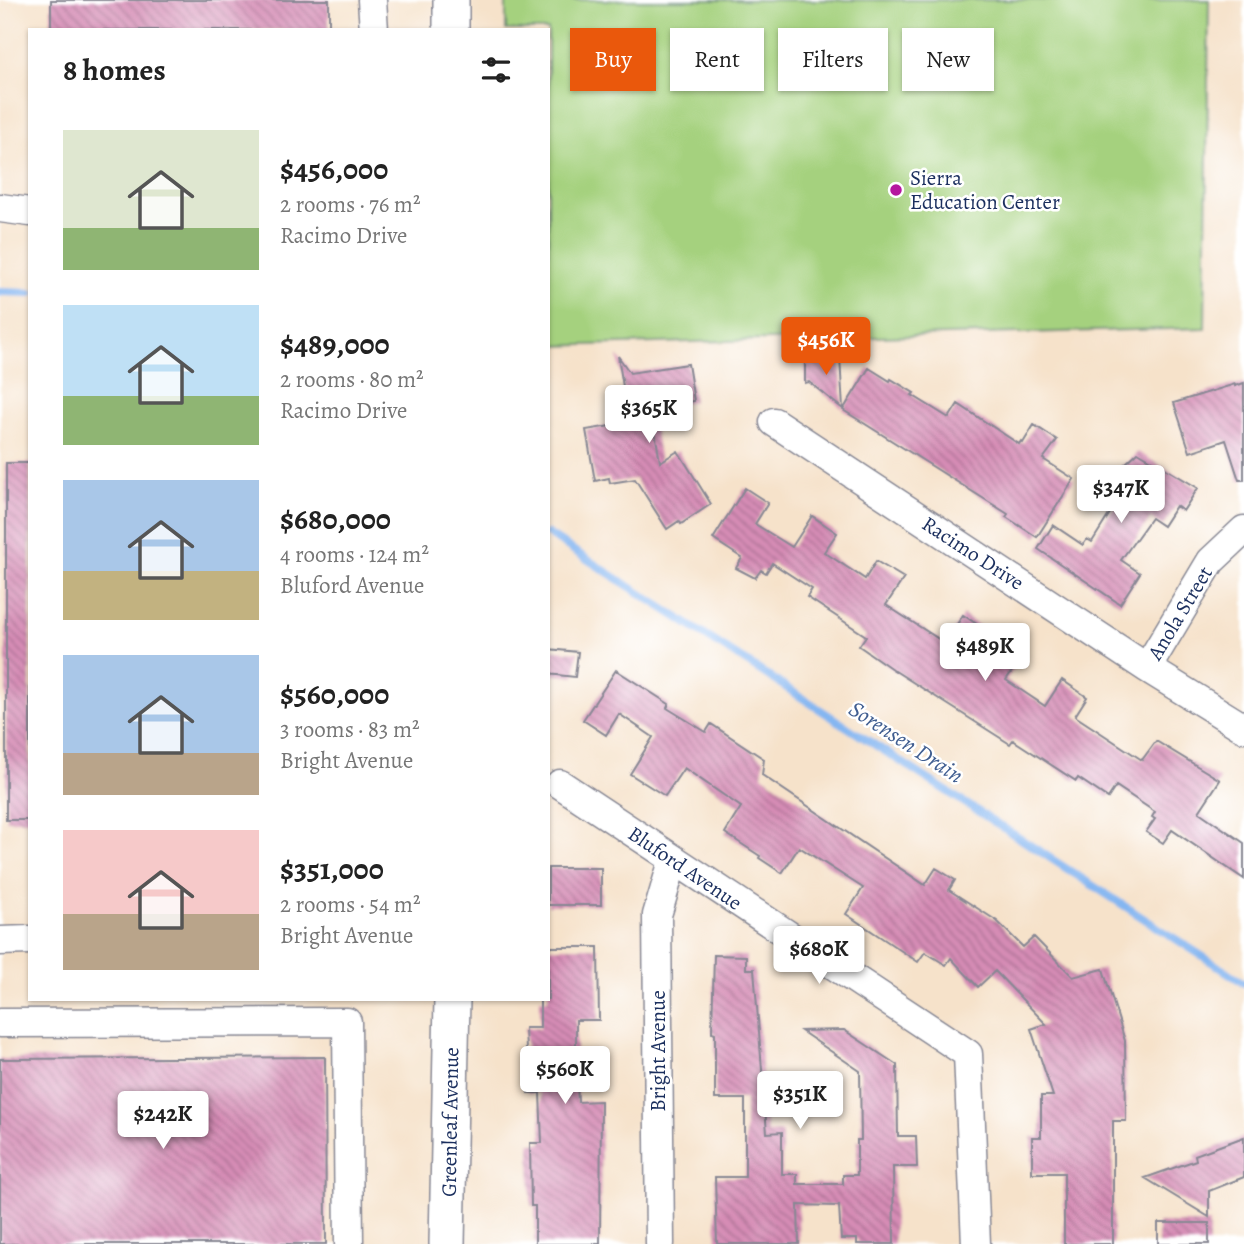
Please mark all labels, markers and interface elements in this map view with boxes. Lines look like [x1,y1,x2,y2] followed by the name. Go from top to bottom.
[570,28,656,91] chip: Buy
[670,28,764,91] chip: Rent
[778,28,888,91] chip: Filters
[902,28,994,91] chip: New
[63,50,166,90] text: 8 homes
[477,51,515,89] icon: filters
[280,149,388,189] text: $456,000
[119,158,203,242] icon: home
[910,164,1060,216] place label: Sierra Education Center
[888,182,904,198] marker: Sierra Education Center
[280,189,421,220] text: 2 rooms · 76 m²
[280,220,407,251] text: Racimo Drive
[777,318,875,377] pin: $456K
[280,324,390,364] text: $489,000
[797,324,855,355] text: $456K
[119,333,203,417] icon: home
[280,364,424,395] text: 2 rooms · 80 m²
[600,386,698,445] pin: $365K
[621,392,677,423] text: $365K
[280,395,407,426] text: Racimo Drive
[1072,466,1170,525] pin: $347K
[1093,472,1149,503] text: $347K
[280,499,391,539] text: $680,000
[119,508,203,592] icon: home
[917,510,1029,596] street label: Racimo Drive
[280,539,429,570] text: 4 rooms · 124 m²
[1141,561,1219,666] street label: Anola Street
[280,570,424,601] text: Bluford Avenue
[936,624,1034,683] pin: $489K
[956,630,1014,661] text: $489K
[280,674,389,714] text: $560,000
[119,683,203,767] icon: home
[843,693,969,791] water label: Sorensen Drain
[280,714,420,745] text: 3 rooms · 83 m²
[280,745,413,776] text: Bright Avenue
[623,820,747,916] street label: Bluford Avenue
[280,849,384,889] text: $351,000
[119,858,203,942] icon: home
[280,889,421,920] text: 2 rooms · 54 m²
[280,920,413,951] text: Bright Avenue
[770,926,868,986] pin: $680K
[789,933,849,964] text: $680K
[644,990,672,1112] street label: Bright Avenue
[516,1046,614,1106] pin: $560K
[435,1047,465,1197] street label: Greenleaf Avenue
[536,1053,594,1084] text: $560K
[751,1072,849,1131] pin: $351K
[773,1078,827,1109] text: $351K
[114,1092,212,1151] pin: $242K
[134,1098,192,1129] text: $242K

